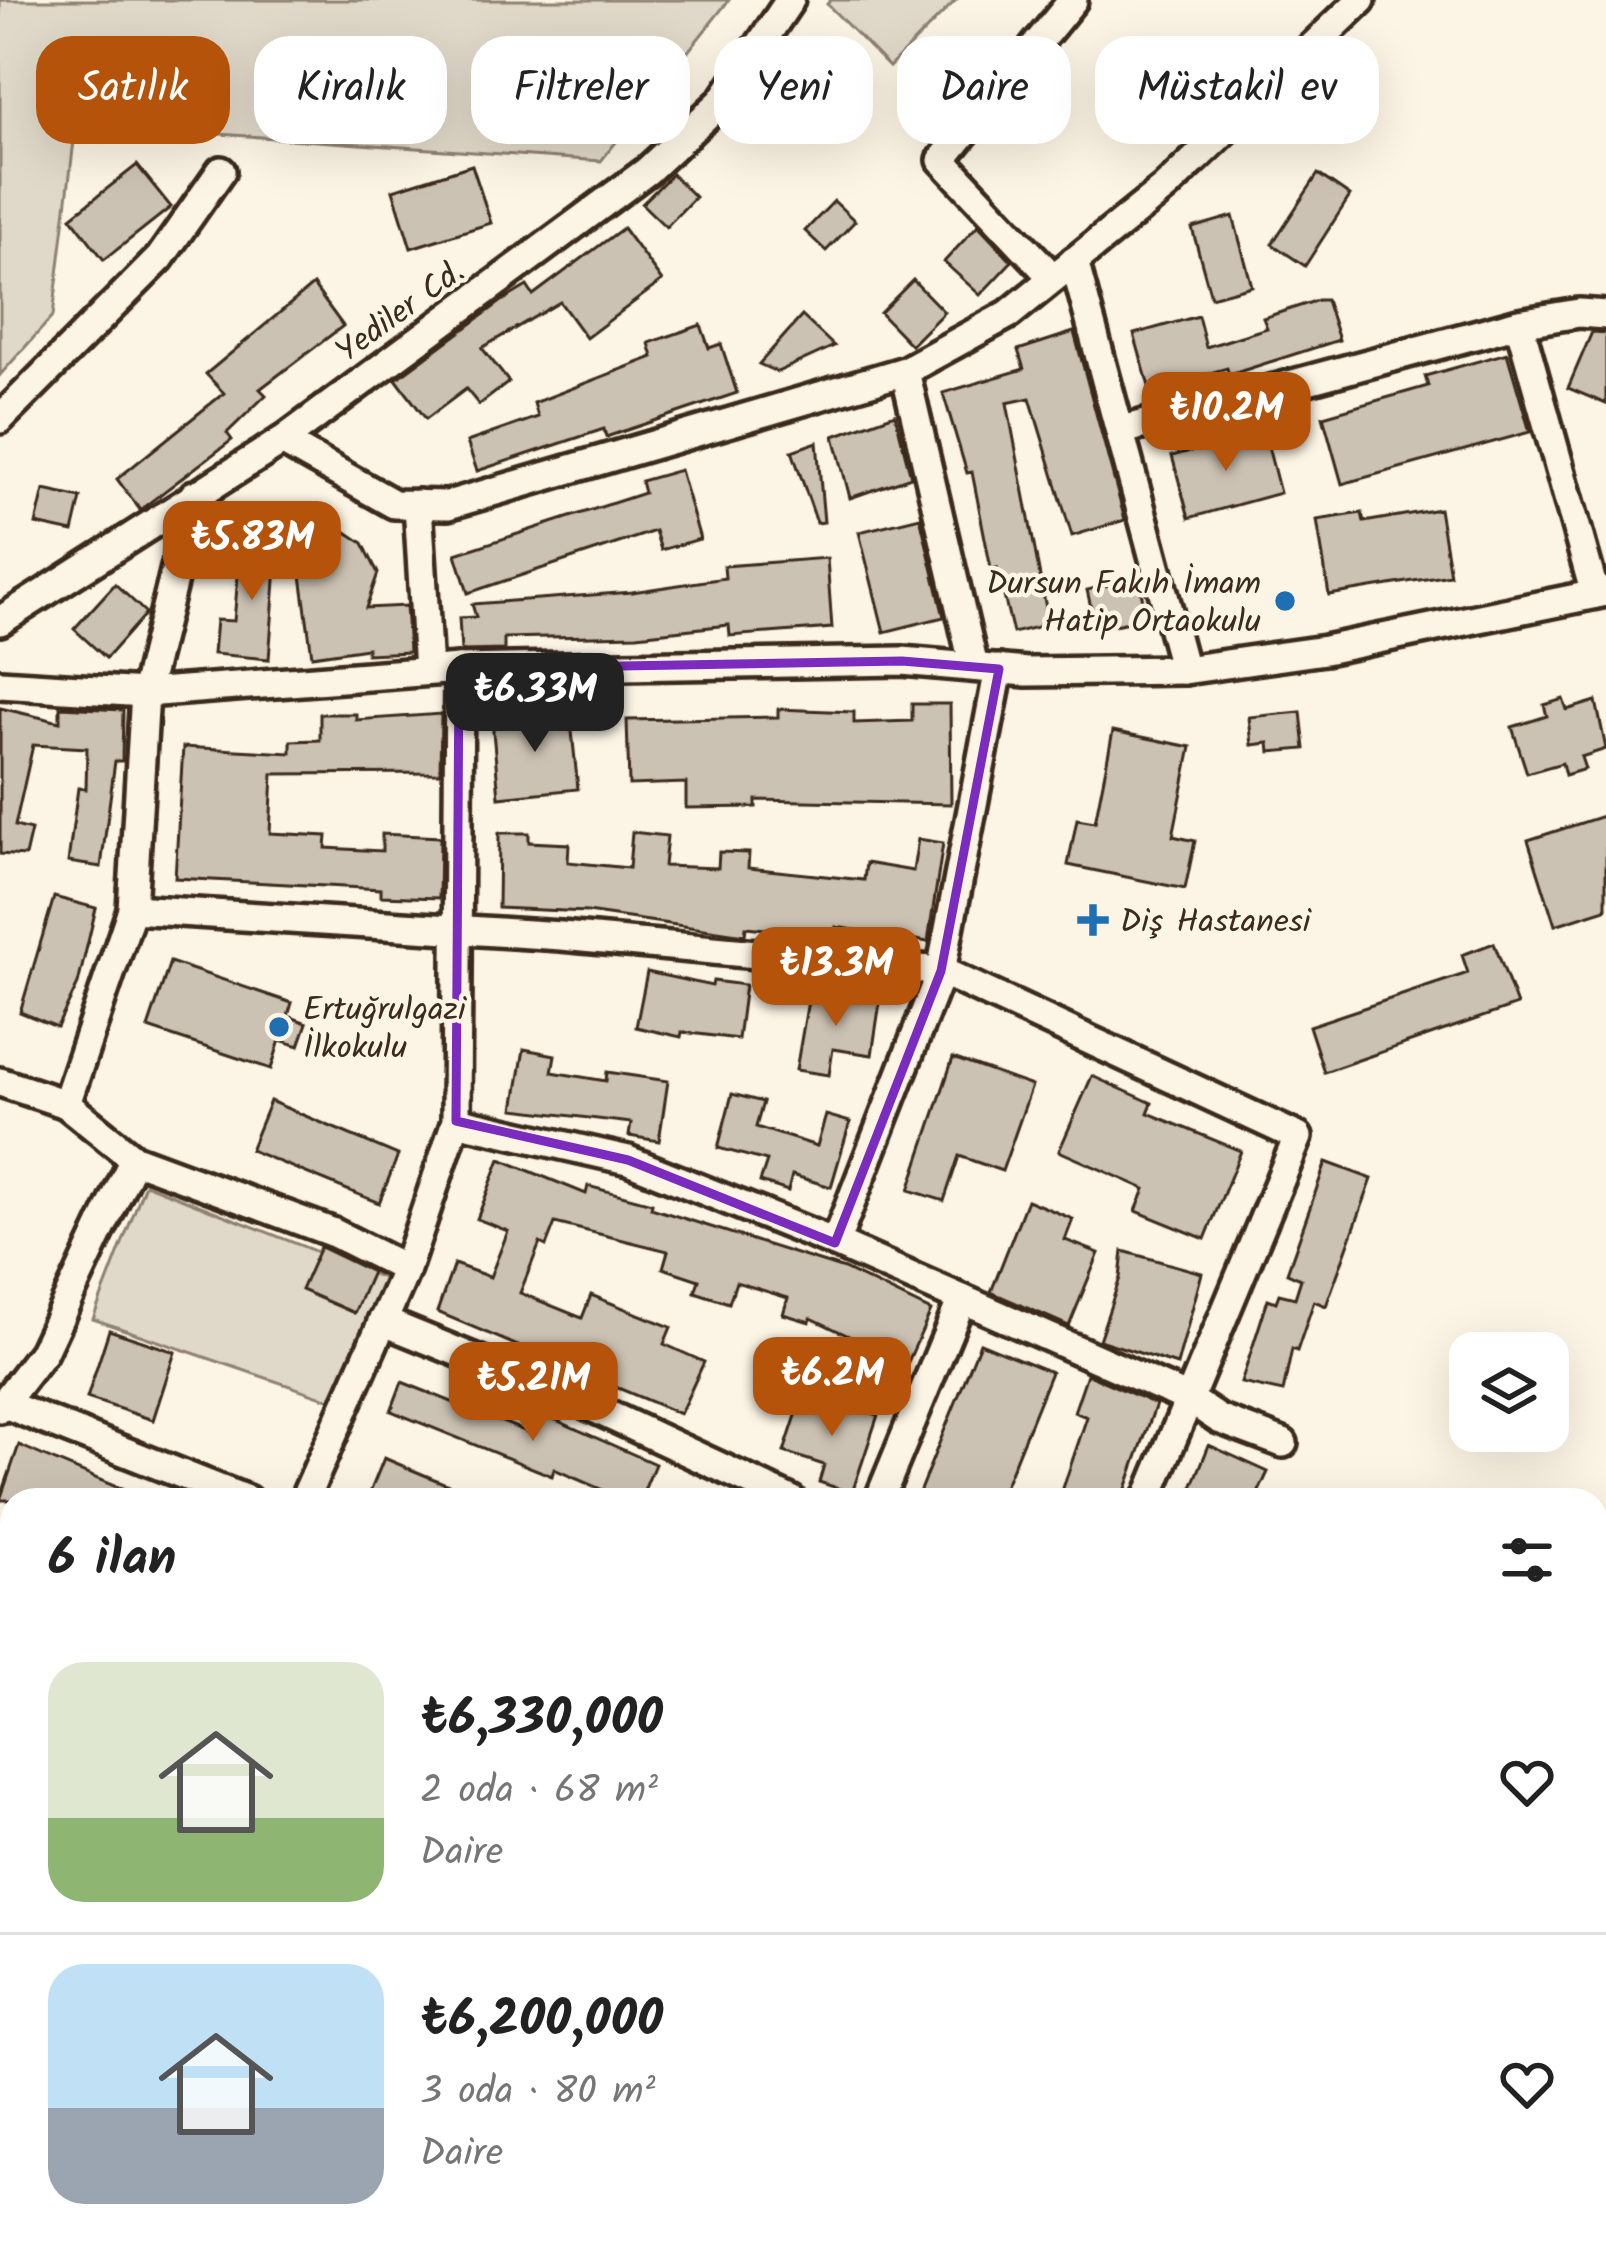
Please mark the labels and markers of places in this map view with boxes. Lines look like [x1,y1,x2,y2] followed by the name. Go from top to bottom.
[1128,372,1324,474] pin: ₺10.2M
[154,501,350,603] pin: ₺5.83M
[986,559,1261,650] place label: Dursun Fakıh İmam Hatip Ortaokulu
[1272,588,1298,614] marker: Dursun Fakıh İmam Hatip Ortaokulu
[437,653,633,755] pin: ₺6.33M
[1120,897,1312,950] place label: Diş Hastanesi
[1077,904,1109,936] marker: Diş Hastanesi
[738,927,934,1029] pin: ₺13.3M
[303,985,467,1076] place label: Ertuğrulgazi İlkokulu
[266,1014,292,1040] marker: Ertuğrulgazi İlkokulu
[748,1337,916,1439] pin: ₺6.2M
[435,1342,631,1444] pin: ₺5.21M

